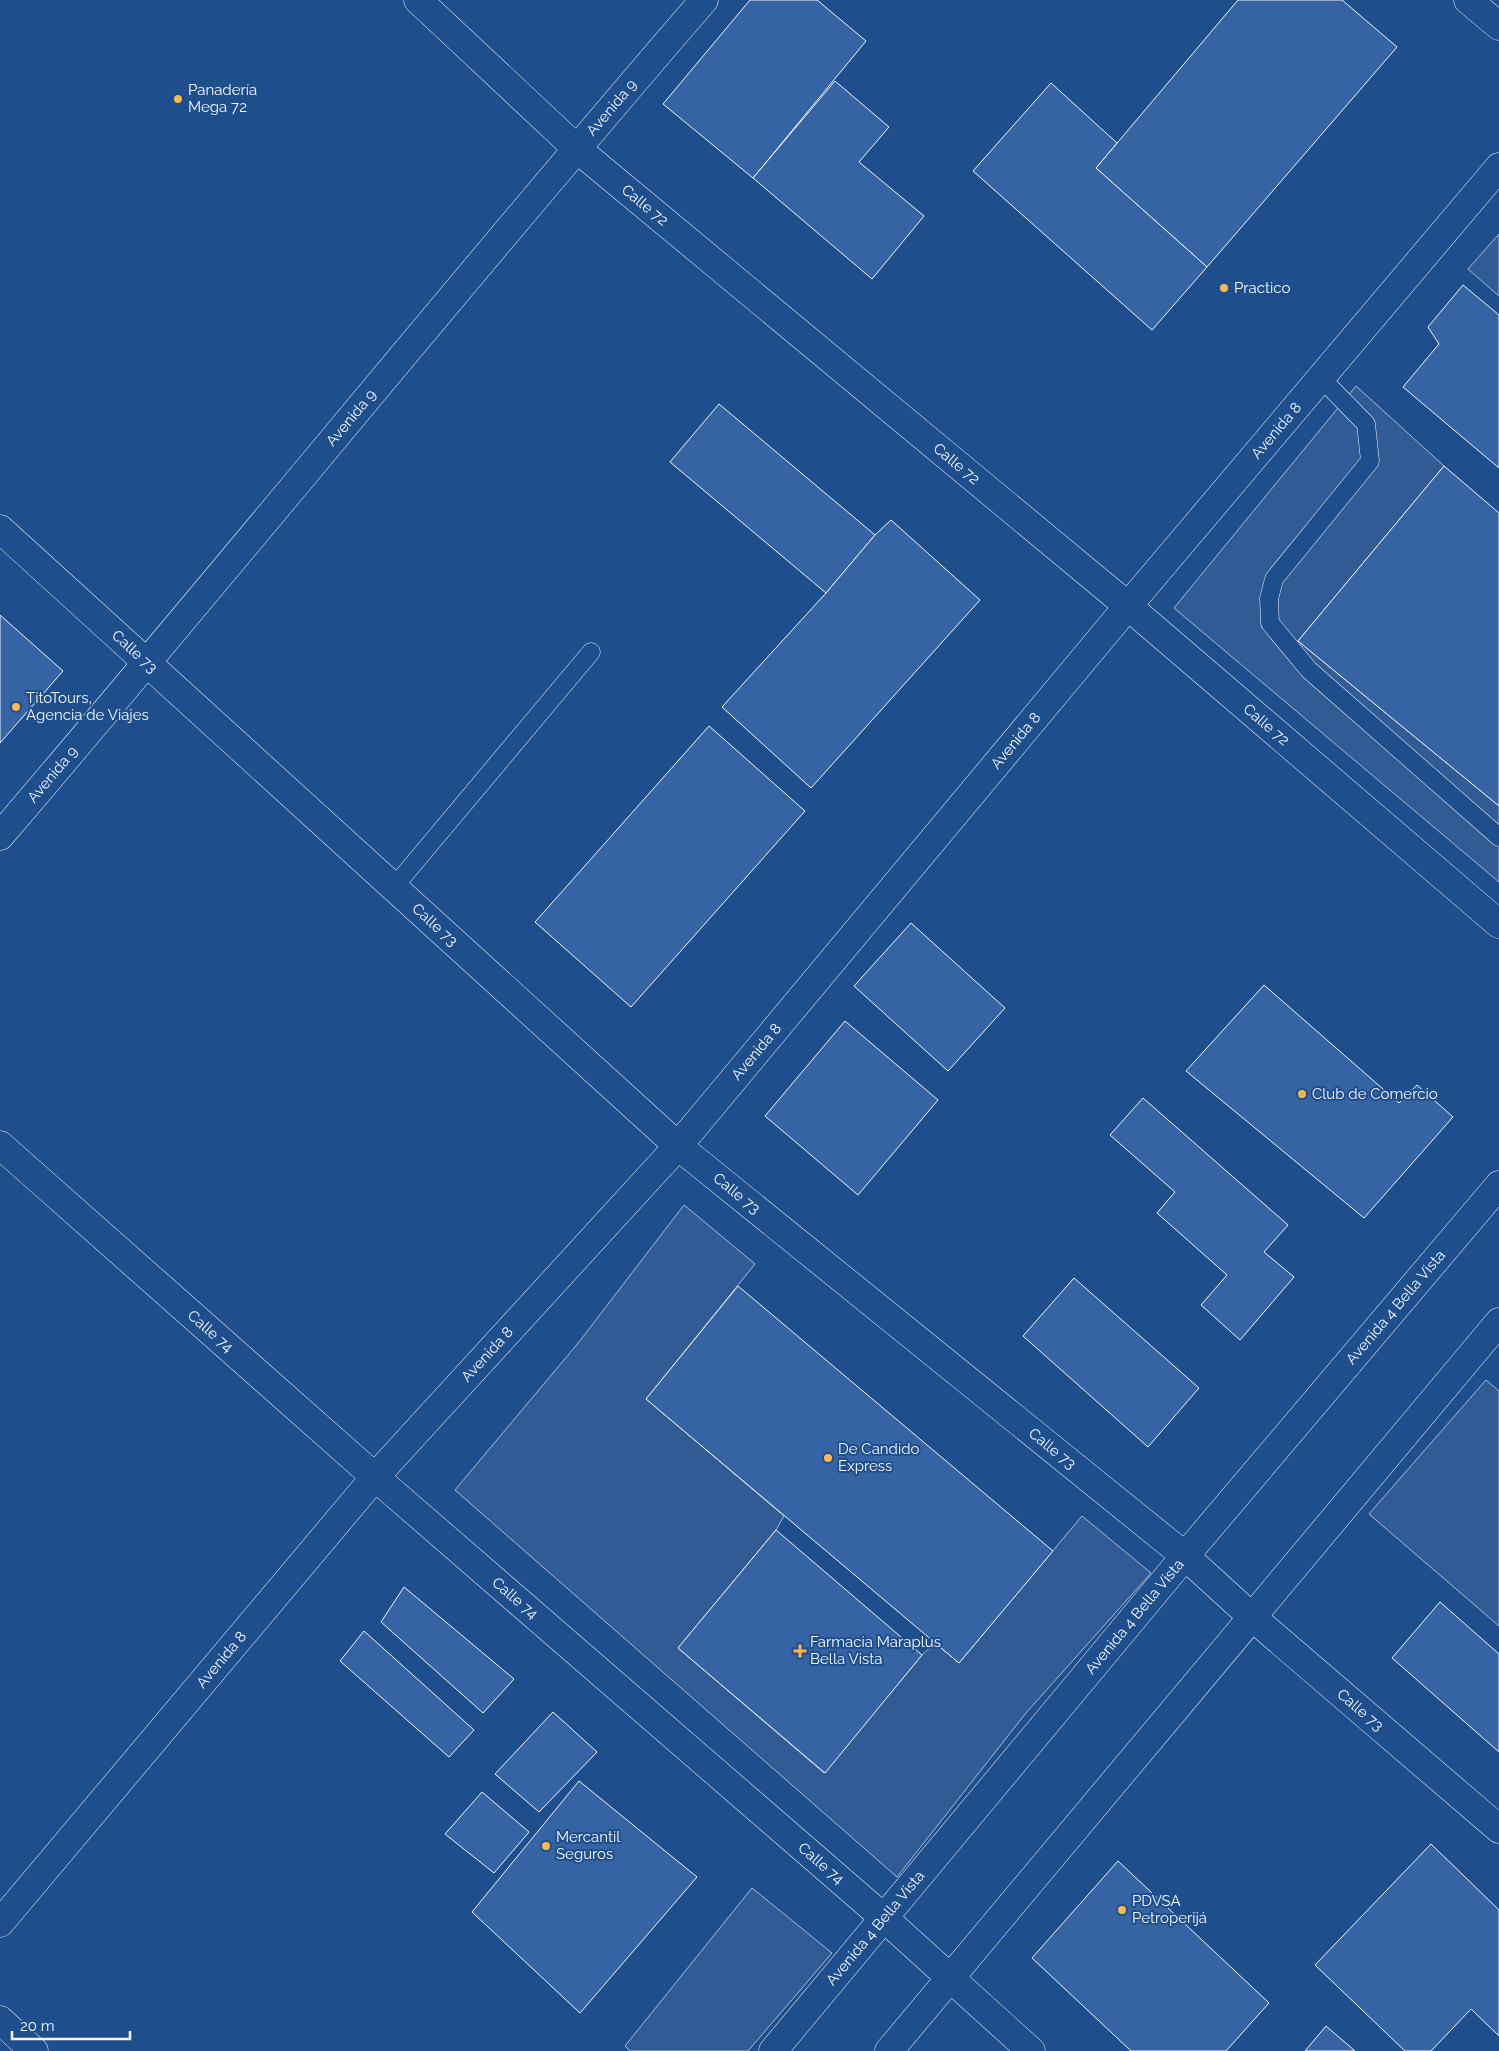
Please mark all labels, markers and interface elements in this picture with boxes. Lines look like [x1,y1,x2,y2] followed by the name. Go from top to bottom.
[583,76,641,140] street label: Avenida 9
[188,81,257,116] place label: Panadería Mega 72
[172,93,184,105] marker: Panadería Mega 72
[618,181,672,230] street label: Calle 72
[1234,279,1290,297] place label: Practico
[1218,282,1230,294] marker: Practico
[322,386,380,450] street label: Avenida 9
[1247,399,1305,463] street label: Avenida 8
[930,439,984,488] street label: Calle 72
[108,626,161,677] street label: Calle 73
[26,689,149,724] place label: TitoTours, Agencia de Viajes
[1240,700,1293,750] street label: Calle 72
[10,701,22,713] marker: TitoTours, Agencia de Viajes
[987,709,1045,773] street label: Avenida 8
[24,742,82,806] street label: Avenida 9
[408,899,461,950] street label: Calle 73
[728,1020,785,1084] street label: Avenida 8
[1312,1085,1438,1103] place label: Club de Comercio
[1296,1088,1308,1100] marker: Club de Comercio
[709,1169,764,1218] street label: Calle 73
[1342,1246,1449,1368] street label: Avenida 4 Bella Vista
[184,1306,237,1356] street label: Calle 74
[458,1323,517,1386] street label: Avenida 8
[1025,1424,1079,1473] street label: Calle 73
[838,1440,919,1475] place label: De Candido Express
[822,1452,834,1464] marker: De Candido Express
[1081,1556,1187,1678] street label: Avenida 4 Bella Vista
[488,1574,542,1623] street label: Calle 74
[192,1628,250,1692] street label: Avenida 8
[810,1633,941,1668] place label: Farmacia Maraplus Bella Vista
[794,1645,806,1657] marker: Farmacia Maraplus Bella Vista
[1333,1685,1387,1735] street label: Calle 73
[556,1828,621,1863] place label: Mercantil Seguros
[794,1839,848,1888] street label: Calle 74
[540,1840,552,1852] marker: Mercantil Seguros
[822,1867,928,1989] street label: Avenida 4 Bella Vista
[1132,1892,1207,1927] place label: PDVSA Petroperijá
[1116,1904,1128,1916] marker: PDVSA Petroperijá
[12,2008,130,2040] scale bar
[20,2017,55,2035] text: 20 m

